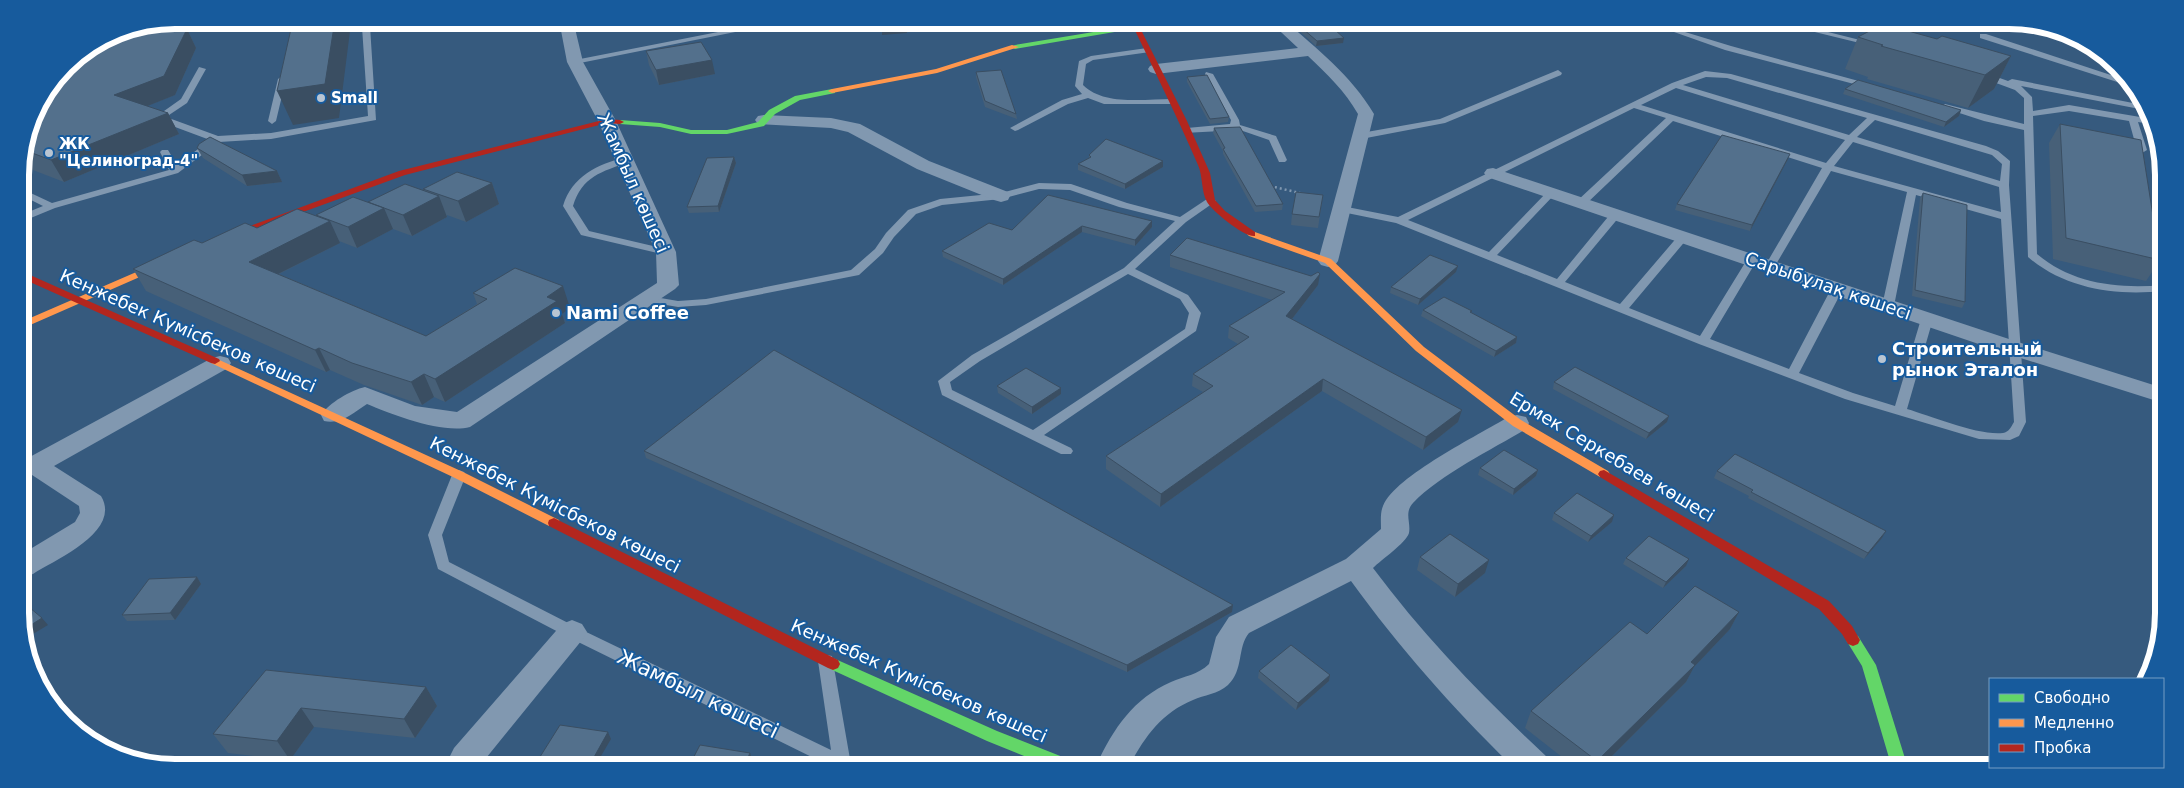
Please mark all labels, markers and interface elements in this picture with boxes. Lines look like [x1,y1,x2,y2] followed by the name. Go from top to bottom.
[331,89,378,107] place label: Small
[315,92,327,104] marker: Small
[593,110,674,256] street label: Жамбыл көшесі
[59,135,198,170] place label: ЖК "Целиноград-4"
[43,147,55,159] marker: ЖК "Целиноград-4"
[1742,247,1914,324] street label: Сарыбұлақ көшесі
[57,264,320,397] street label: Кенжебек Күмісбеков көшесі
[566,302,689,323] place label: Nami Coffee
[550,307,562,319] marker: Nami Coffee
[1892,338,2042,380] place label: Строительный рынок Эталон
[1876,353,1888,365] marker: Строительный рынок Эталон
[1506,387,1718,526] street label: Ермек Серкебаев көшесі
[426,432,684,577] street label: Кенжебек Күмісбеков көшесі
[788,614,1051,747] street label: Кенжебек Күмісбеков көшесі
[614,645,782,743] street label: Жамбыл көшесі
[1989,678,2164,768] legend
[2034,689,2110,707] text: Свободно
[2034,714,2114,732] text: Медленно
[2034,739,2091,757] text: Пробка

